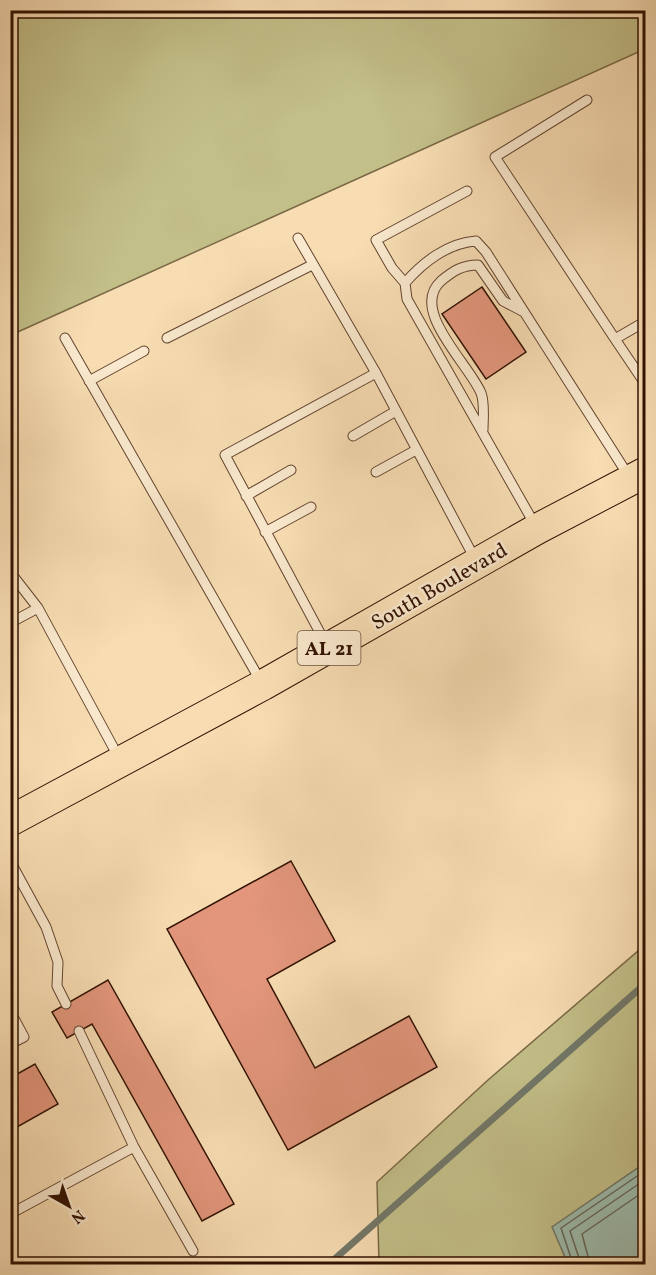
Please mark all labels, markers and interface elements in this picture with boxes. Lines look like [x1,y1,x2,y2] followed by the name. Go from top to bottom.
[366,536,513,638] street label: South Boulevard
[298,631,360,665] road number: AL 21
[39,1176,99,1236] north arrow
[66,1204,89,1228] text: N

